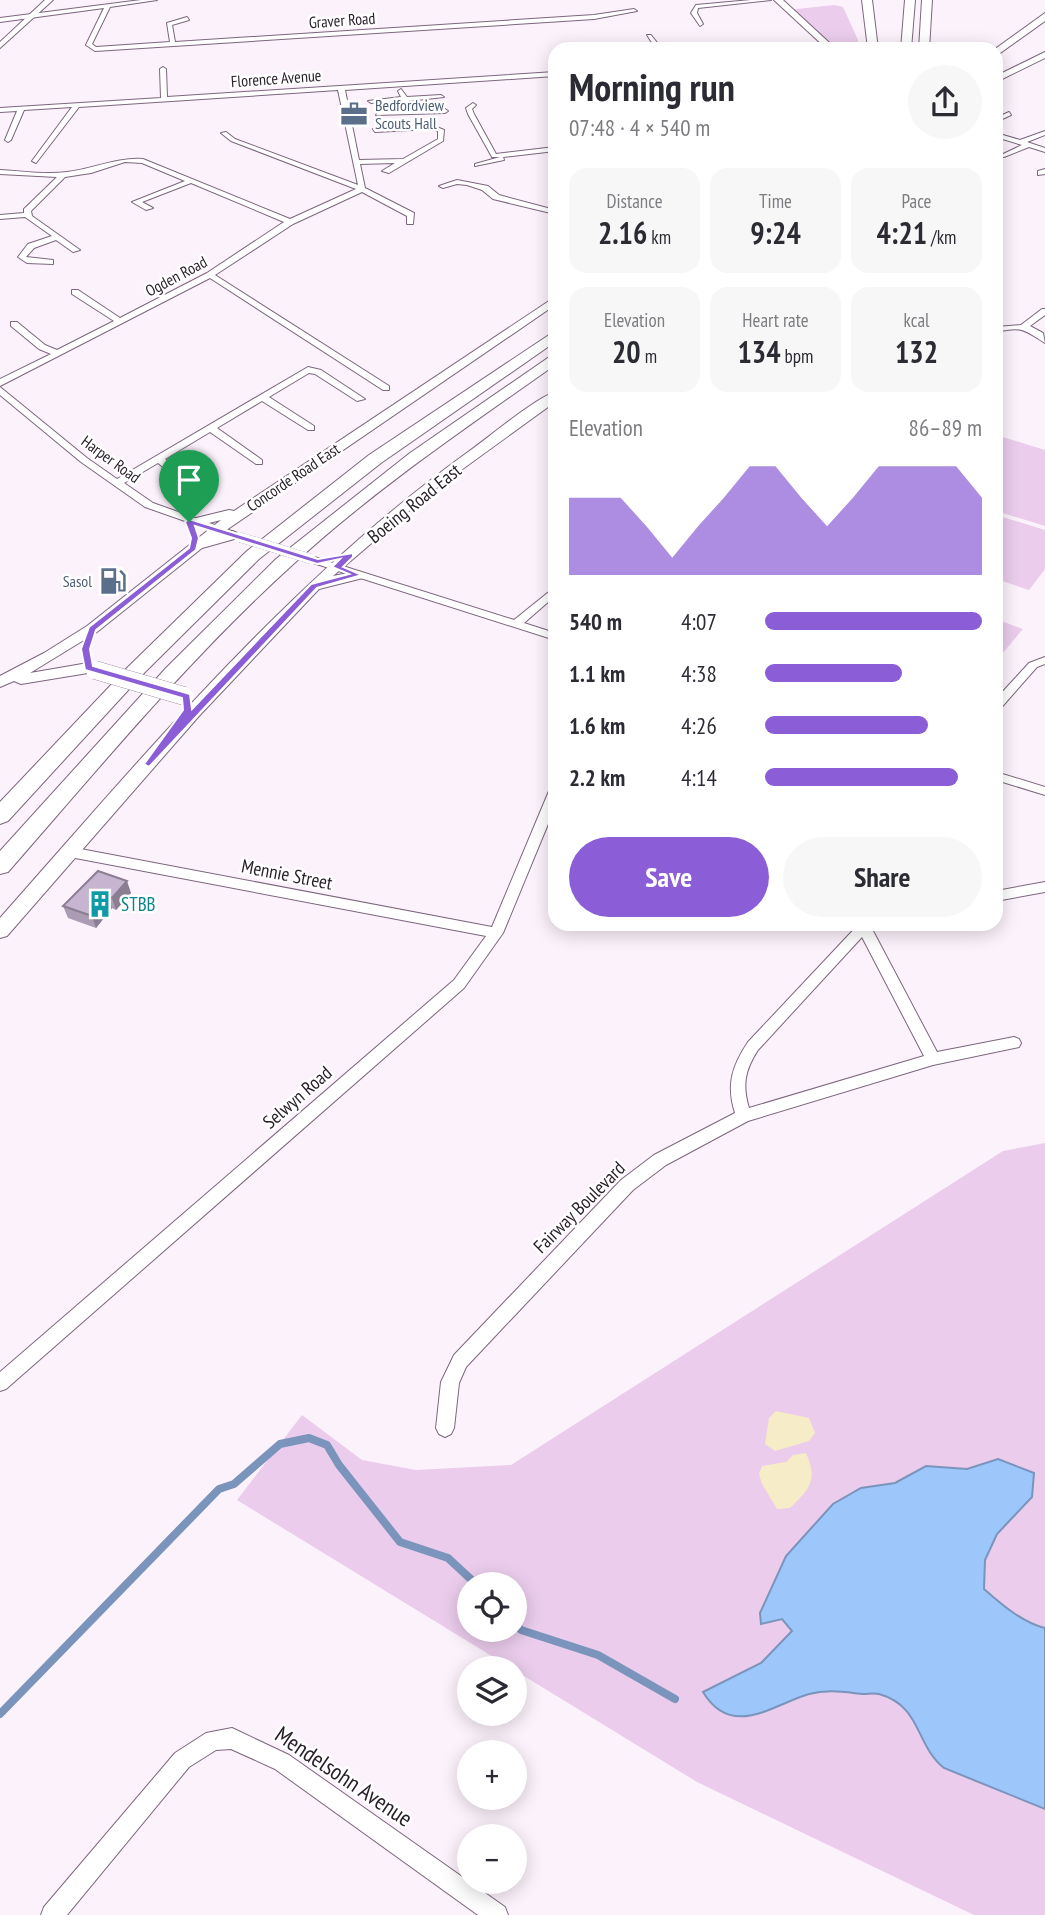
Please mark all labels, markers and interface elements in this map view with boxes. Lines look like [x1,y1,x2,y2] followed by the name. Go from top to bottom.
[308,8,376,32] street label: Graver Road
[569,62,735,111] text: Morning run
[230,65,322,91] street label: Florence Avenue
[908,65,982,139] button: share
[375,95,444,133] place label: Bedfordview Scouts Hall
[339,99,369,129] office icon: Bedfordview Scouts Hall
[569,113,710,142] text: 07:48 · 4 × 540 m
[607,189,662,213] text: Distance
[759,189,792,213] text: Time
[902,189,931,213] text: Pace
[598,213,647,252] text: 2.16
[750,213,801,252] text: 9:24
[877,213,927,252] text: 4:21
[647,225,671,249] text: km
[927,225,956,249] text: /km
[142,251,210,301] street label: Ogden Road
[604,308,665,332] text: Elevation
[742,308,809,332] text: Heart rate
[904,308,929,332] text: kcal
[612,332,641,371] text: 20
[738,332,781,371] text: 134
[895,332,938,371] text: 132
[641,344,657,368] text: m
[781,344,813,368] text: bpm
[569,413,643,442] text: Elevation
[909,413,982,442] text: 86–89 m
[78,431,144,487] street label: Harper Road
[243,438,344,516] street label: Concorde Road East
[159,450,219,522] pin
[362,457,466,548] street label: Boeing Road East
[170,461,208,499] icon: arrive
[98,566,128,596] fuel station icon: Sasol
[63,571,92,591] place label: Sasol
[569,607,622,636] text: 540 m
[681,607,717,636] text: 4:07
[569,659,625,688] text: 1.1 km
[681,659,717,688] text: 4:38
[569,711,625,740] text: 1.6 km
[681,711,717,740] text: 4:26
[569,763,625,792] text: 2.2 km
[681,763,717,792] text: 4:14
[569,837,769,917] button: Save
[783,837,982,917] button: Share
[240,853,335,895] street label: Mennie Street
[85,889,115,919] building icon: STBB
[121,892,156,916] place label: STBB
[258,1060,336,1134] street label: Selwyn Road
[528,1156,630,1258] street label: Fairway Boulevard
[457,1572,527,1894] map controls
[457,1572,527,1642] button: locate
[457,1656,527,1726] button: layers
[270,1719,418,1833] street label: Mendelsohn Avenue
[457,1740,527,1810] button: +
[457,1824,527,1894] button: −

